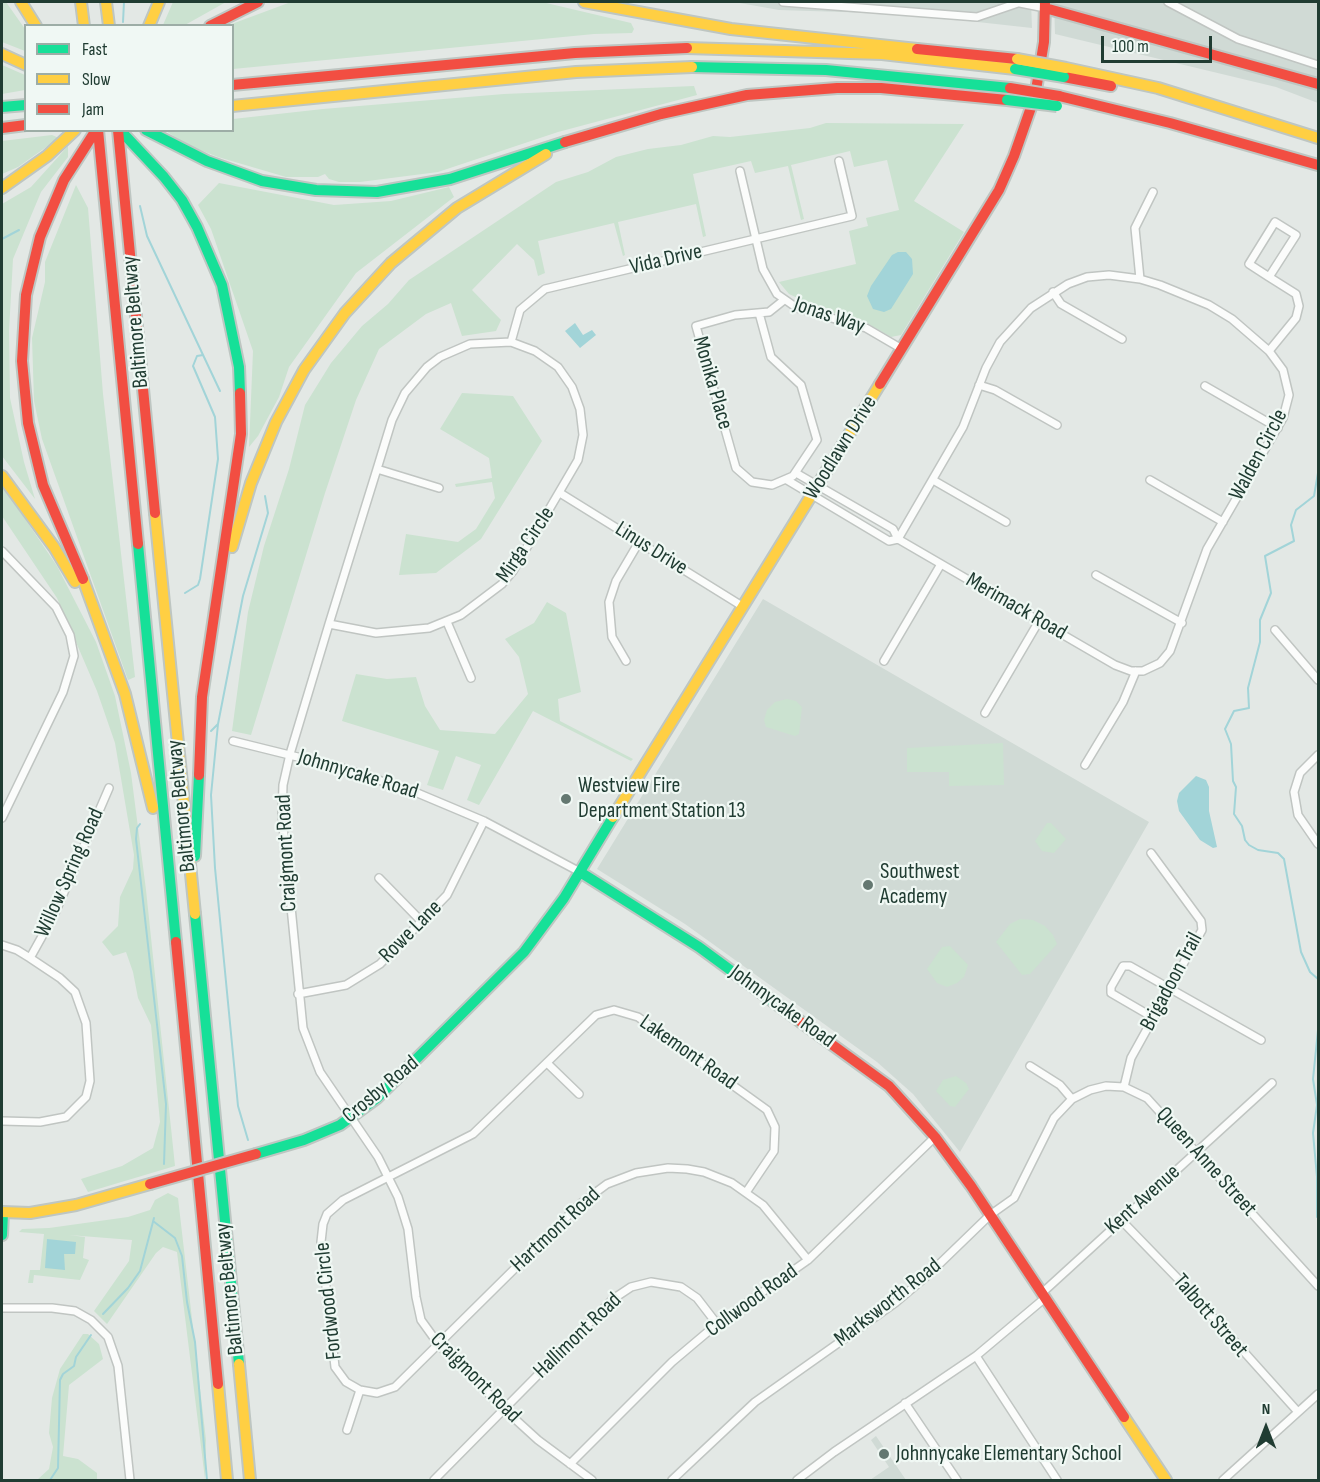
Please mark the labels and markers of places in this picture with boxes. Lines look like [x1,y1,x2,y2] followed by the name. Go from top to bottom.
[578,773,746,824] place label: Westview Fire Department Station 13
[559,792,573,806] marker: Westview Fire Department Station 13
[880,859,960,910] place label: Southwest Academy
[861,878,875,892] marker: Southwest Academy
[896,1441,1122,1467] place label: Johnnycake Elementary School
[877,1447,891,1461] marker: Johnnycake Elementary School

